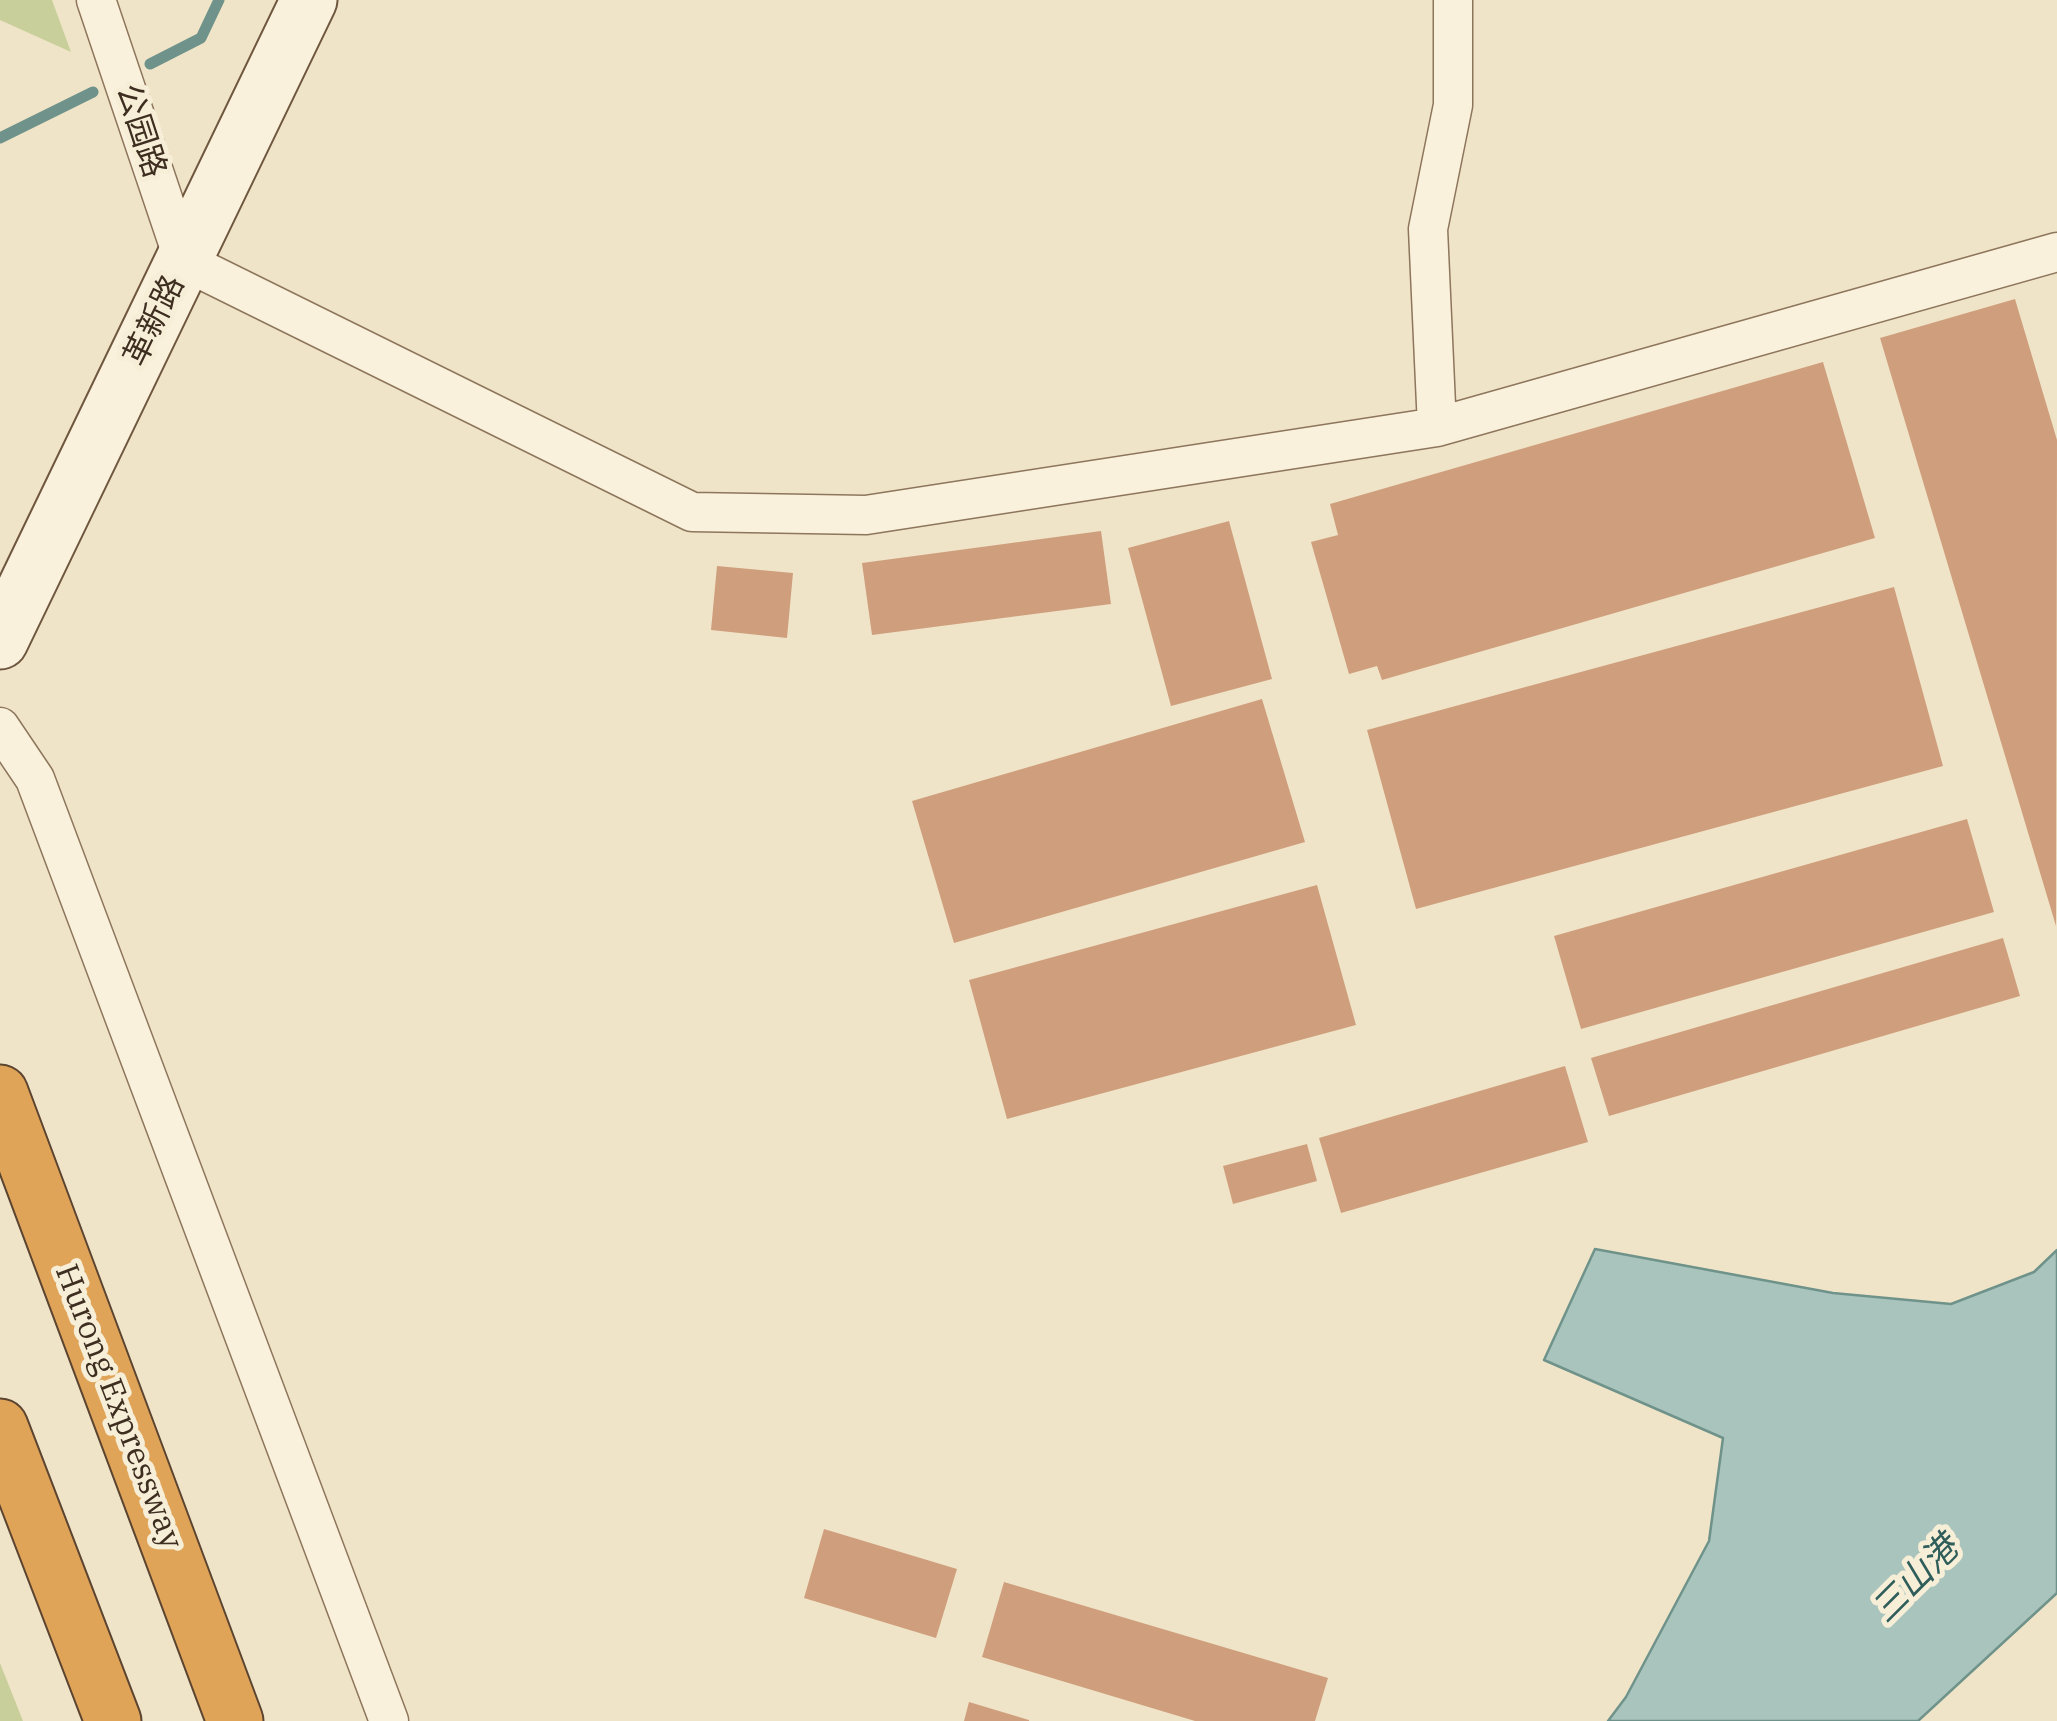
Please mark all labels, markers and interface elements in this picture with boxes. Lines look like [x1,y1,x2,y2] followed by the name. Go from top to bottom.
[107,79,173,183] street label: 公园路
[117,269,193,373] street label: 革新路
[46,1259,190,1555] street label: Hurong Expressway
[1864,1528,1968,1632] water label: 三山港

